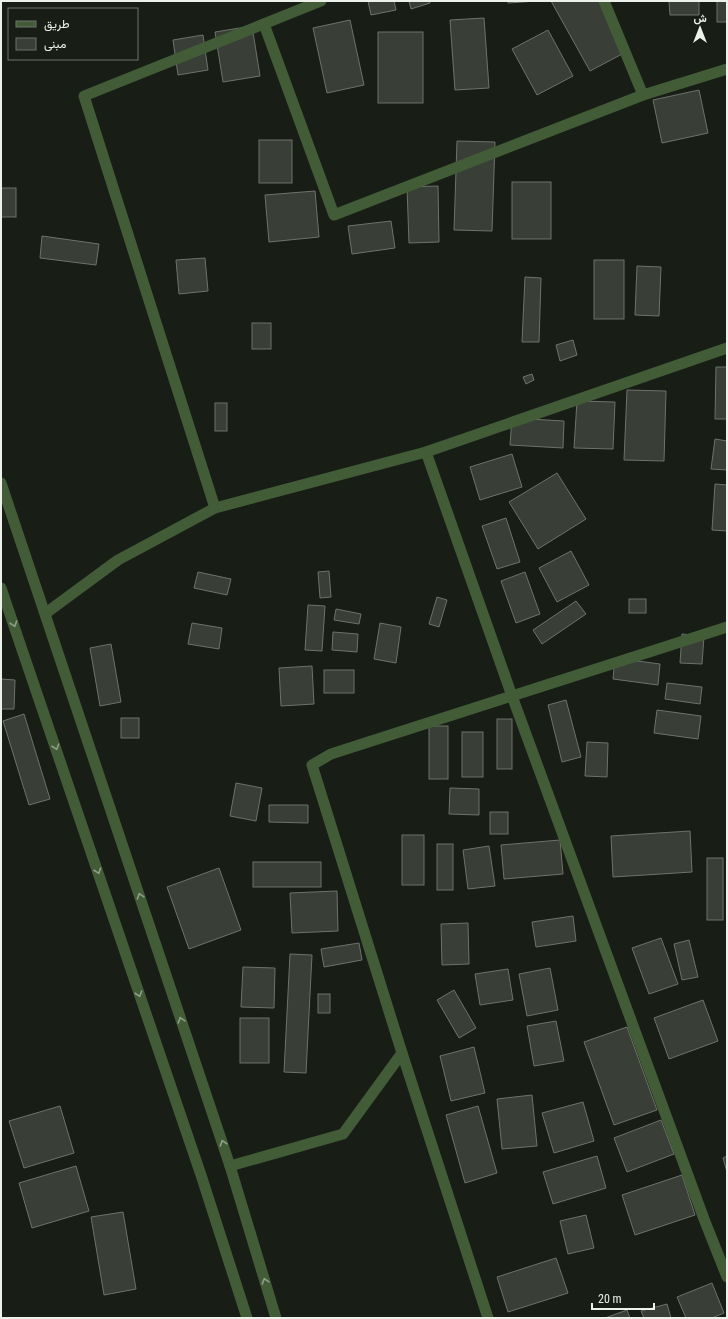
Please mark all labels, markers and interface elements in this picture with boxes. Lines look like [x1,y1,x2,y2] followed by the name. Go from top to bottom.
[8,8,138,60] legend
[680,8,720,48] north arrow
[693,12,707,25] text: ش
[44,17,70,32] text: طريق
[44,37,66,52] text: مبنى
[10,621,18,628] one-way arrow
[51,744,60,751] one-way arrow
[93,867,101,874] one-way arrow
[136,893,145,900] one-way arrow
[134,990,143,997] one-way arrow
[178,1016,186,1023] one-way arrow
[219,1140,227,1147] one-way arrow
[261,1277,270,1284] one-way arrow
[592,1285,654,1311] scale bar
[598,1292,622,1306] text: 20 m

